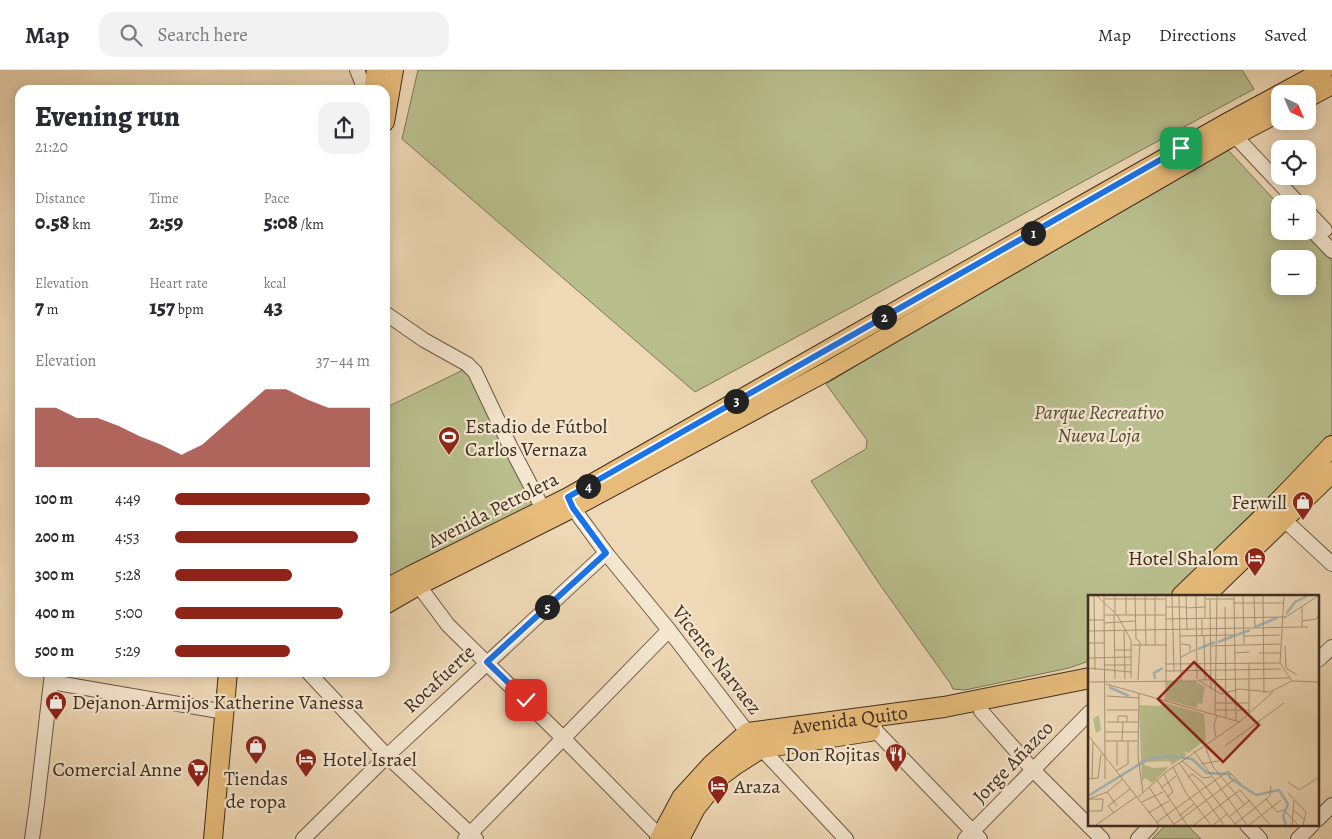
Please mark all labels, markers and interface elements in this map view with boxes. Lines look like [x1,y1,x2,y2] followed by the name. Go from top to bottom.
[99,12,449,57] search box
[25,19,69,51] text: Map
[117,21,145,49] icon: search
[157,22,248,48] text: Search here
[1098,23,1131,47] text: Map
[1159,23,1236,47] text: Directions
[1264,23,1307,47] text: Saved
[1271,85,1316,130] north arrow
[1271,85,1316,295] map controls
[35,98,180,136] text: Evening run
[318,102,370,154] button: share
[1160,127,1202,169] pin
[1167,134,1195,162] icon: arrive
[35,136,68,158] text: 21:20
[1271,140,1316,185] button: locate
[35,189,85,208] text: Distance
[149,189,178,208] text: Time
[264,189,290,208] text: Pace
[1271,195,1316,240] button: +
[35,208,70,236] text: 0.58
[149,208,183,236] text: 2:59
[264,208,298,236] text: 5:08
[70,215,91,234] text: km
[298,215,324,234] text: /km
[1020,220,1046,246] pin: 1
[1031,224,1036,243] text: 1
[1271,250,1316,295] button: −
[35,274,89,293] text: Elevation
[149,274,208,293] text: Heart rate
[264,274,286,293] text: kcal
[35,293,44,321] text: 7
[149,293,175,321] text: 157
[264,293,283,321] text: 43
[44,300,58,319] text: m
[175,300,204,319] text: bpm
[872,304,896,330] pin: 2
[881,308,888,327] text: 2
[35,350,96,372] text: Elevation
[316,350,370,372] text: 37–44 m
[724,388,748,414] pin: 3
[733,392,740,411] text: 3
[1034,399,1164,449] park label: Parque Recreativo Nueva Loja
[465,413,608,463] place label: Estadio de Fútbol Carlos Vernaza
[437,425,461,456] sports icon: Estadio de Fútbol Carlos Vernaza
[422,465,564,555] street label: Avenida Petrolera
[576,474,600,498] pin: 4
[585,477,592,496] text: 4
[35,488,73,510] text: 100 m
[115,488,141,510] text: 4:49
[1231,489,1287,516] place label: Ferwill
[1291,490,1315,521] shop icon: Ferwill
[35,526,75,548] text: 200 m
[115,526,140,548] text: 4:53
[1128,545,1239,572] place label: Hotel Shalom
[1243,546,1267,577] hotel icon: Hotel Shalom
[35,564,74,586] text: 300 m
[115,564,141,586] text: 5:28
[534,594,560,620] pin: 5
[1088,595,1320,826] inset map
[545,598,550,617] text: 5
[665,599,768,720] street label: Vicente Narvaez
[35,602,75,624] text: 400 m
[115,602,143,624] text: 5:00
[397,639,481,719] street label: Rocafuerte
[35,640,74,662] text: 500 m
[115,640,141,662] text: 5:29
[505,679,547,721] pin
[512,686,540,714] icon: check
[72,689,364,716] place label: Dejanon Armijos Katherine Vanessa
[44,690,68,721] shop icon: Dejanon Armijos Katherine Vanessa
[789,698,909,741] street label: Avenida Quito
[967,715,1059,809] street label: Jorge Añazco
[244,734,268,765] shop icon: Tiendas de ropa
[785,741,880,768] place label: Don Rojitas
[884,742,908,773] restaurant icon: Don Rojitas
[322,746,417,773] place label: Hotel Israel
[294,747,318,778] hotel icon: Hotel Israel
[52,756,182,783] place label: Comercial Anne
[186,757,210,788] supermarket icon: Comercial Anne
[224,765,288,815] place label: Tiendas de ropa
[733,773,781,800] place label: Araza
[706,774,730,805] hotel icon: Araza

